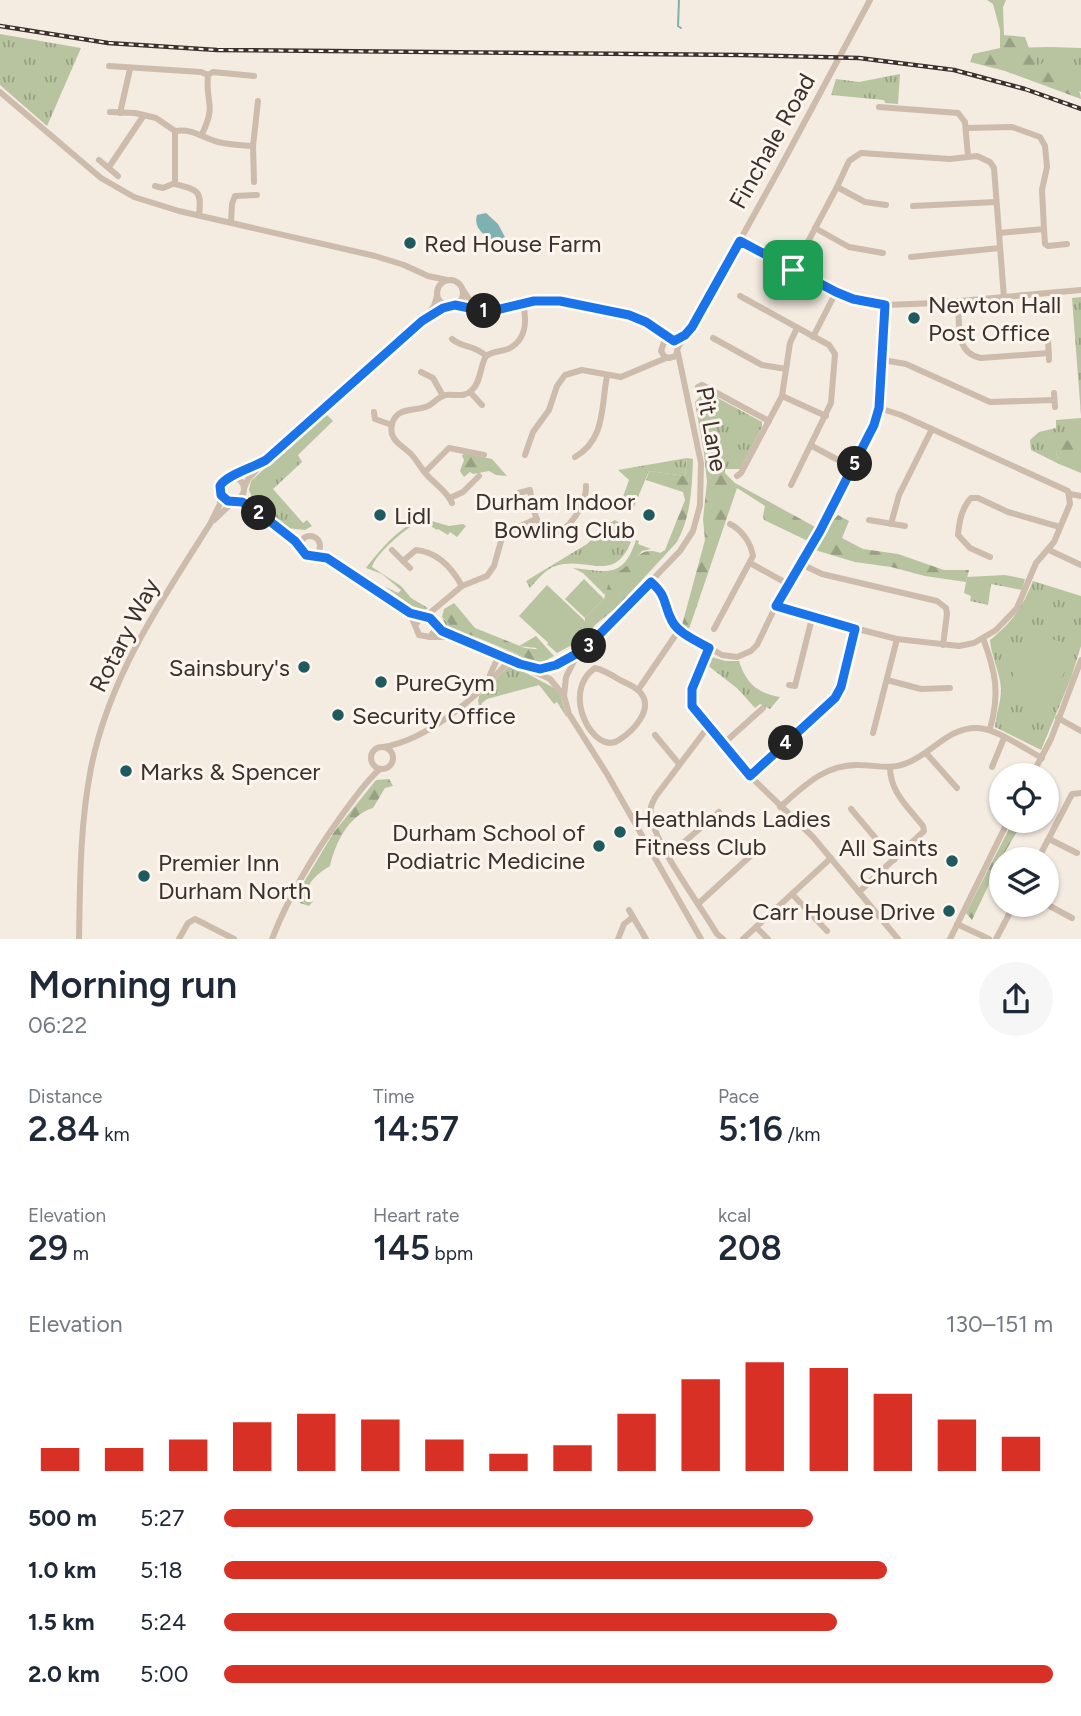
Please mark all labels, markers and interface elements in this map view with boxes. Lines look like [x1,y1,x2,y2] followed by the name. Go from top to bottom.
[723,68,821,214] street label: Finchale Road
[424,229,601,258] place label: Red House Farm
[402,235,418,251] marker: Red House Farm
[763,240,823,300] pin
[774,251,812,289] icon: arrive
[928,290,1061,347] place label: Newton Hall Post Office
[466,294,502,328] pin: 1
[479,299,488,322] text: 1
[906,310,922,326] marker: Newton Hall Post Office
[690,384,734,474] street label: Pit Lane
[838,447,872,482] pin: 5
[849,452,860,475] text: 5
[475,487,635,544] place label: Durham Indoor Bowling Club
[242,496,276,530] pin: 2
[253,501,264,524] text: 2
[394,501,431,530] place label: Lidl
[372,507,388,523] marker: Lidl
[641,507,657,523] marker: Durham Indoor Bowling Club
[83,573,165,697] street label: Rotary Way
[572,628,606,664] pin: 3
[583,634,594,657] text: 3
[169,653,290,682] place label: Sainsbury's
[296,659,312,675] marker: Sainsbury's
[395,668,495,697] place label: PureGym
[373,674,389,690] marker: PureGym
[352,701,516,730] place label: Security Office
[330,707,346,723] marker: Security Office
[768,726,804,760] pin: 4
[779,731,792,754] text: 4
[140,757,320,786] place label: Marks & Spencer
[118,763,134,779] marker: Marks & Spencer
[989,763,1059,917] map controls
[989,763,1059,833] button: locate
[634,804,831,861] place label: Heathlands Ladies Fitness Club
[386,818,585,875] place label: Durham School of Podiatric Medicine
[612,824,628,840] marker: Heathlands Ladies Fitness Club
[839,833,938,890] place label: All Saints Church
[591,838,607,854] marker: Durham School of Podiatric Medicine
[989,847,1059,917] button: layers
[158,848,311,905] place label: Premier Inn Durham North
[944,853,960,869] marker: All Saints Church
[136,868,152,884] marker: Premier Inn Durham North
[752,897,935,926] place label: Carr House Drive
[941,903,957,919] marker: Carr House Drive
[28,962,237,1008] text: Morning run
[979,962,1053,1036] button: share
[28,1011,87,1039] text: 06:22
[28,1085,102,1108] text: Distance
[373,1085,414,1108] text: Time
[718,1085,759,1108] text: Pace
[28,1108,100,1150] text: 2.84
[373,1108,459,1150] text: 14:57
[718,1108,783,1150] text: 5:16
[100,1123,130,1146] text: km
[783,1123,820,1146] text: /km
[28,1204,106,1227] text: Elevation
[373,1204,459,1227] text: Heart rate
[718,1204,751,1227] text: kcal
[28,1227,68,1269] text: 29
[373,1227,430,1269] text: 145
[718,1227,782,1269] text: 208
[68,1242,89,1265] text: m
[430,1242,473,1265] text: bpm
[28,1310,123,1338] text: Elevation
[946,1310,1053,1338] text: 130–151 m
[28,1504,97,1532] text: 500 m
[140,1504,184,1532] text: 5:27
[28,1556,96,1584] text: 1.0 km
[140,1556,183,1584] text: 5:18
[28,1608,95,1636] text: 1.5 km
[140,1608,186,1636] text: 5:24
[28,1660,100,1688] text: 2.0 km
[140,1660,189,1688] text: 5:00

